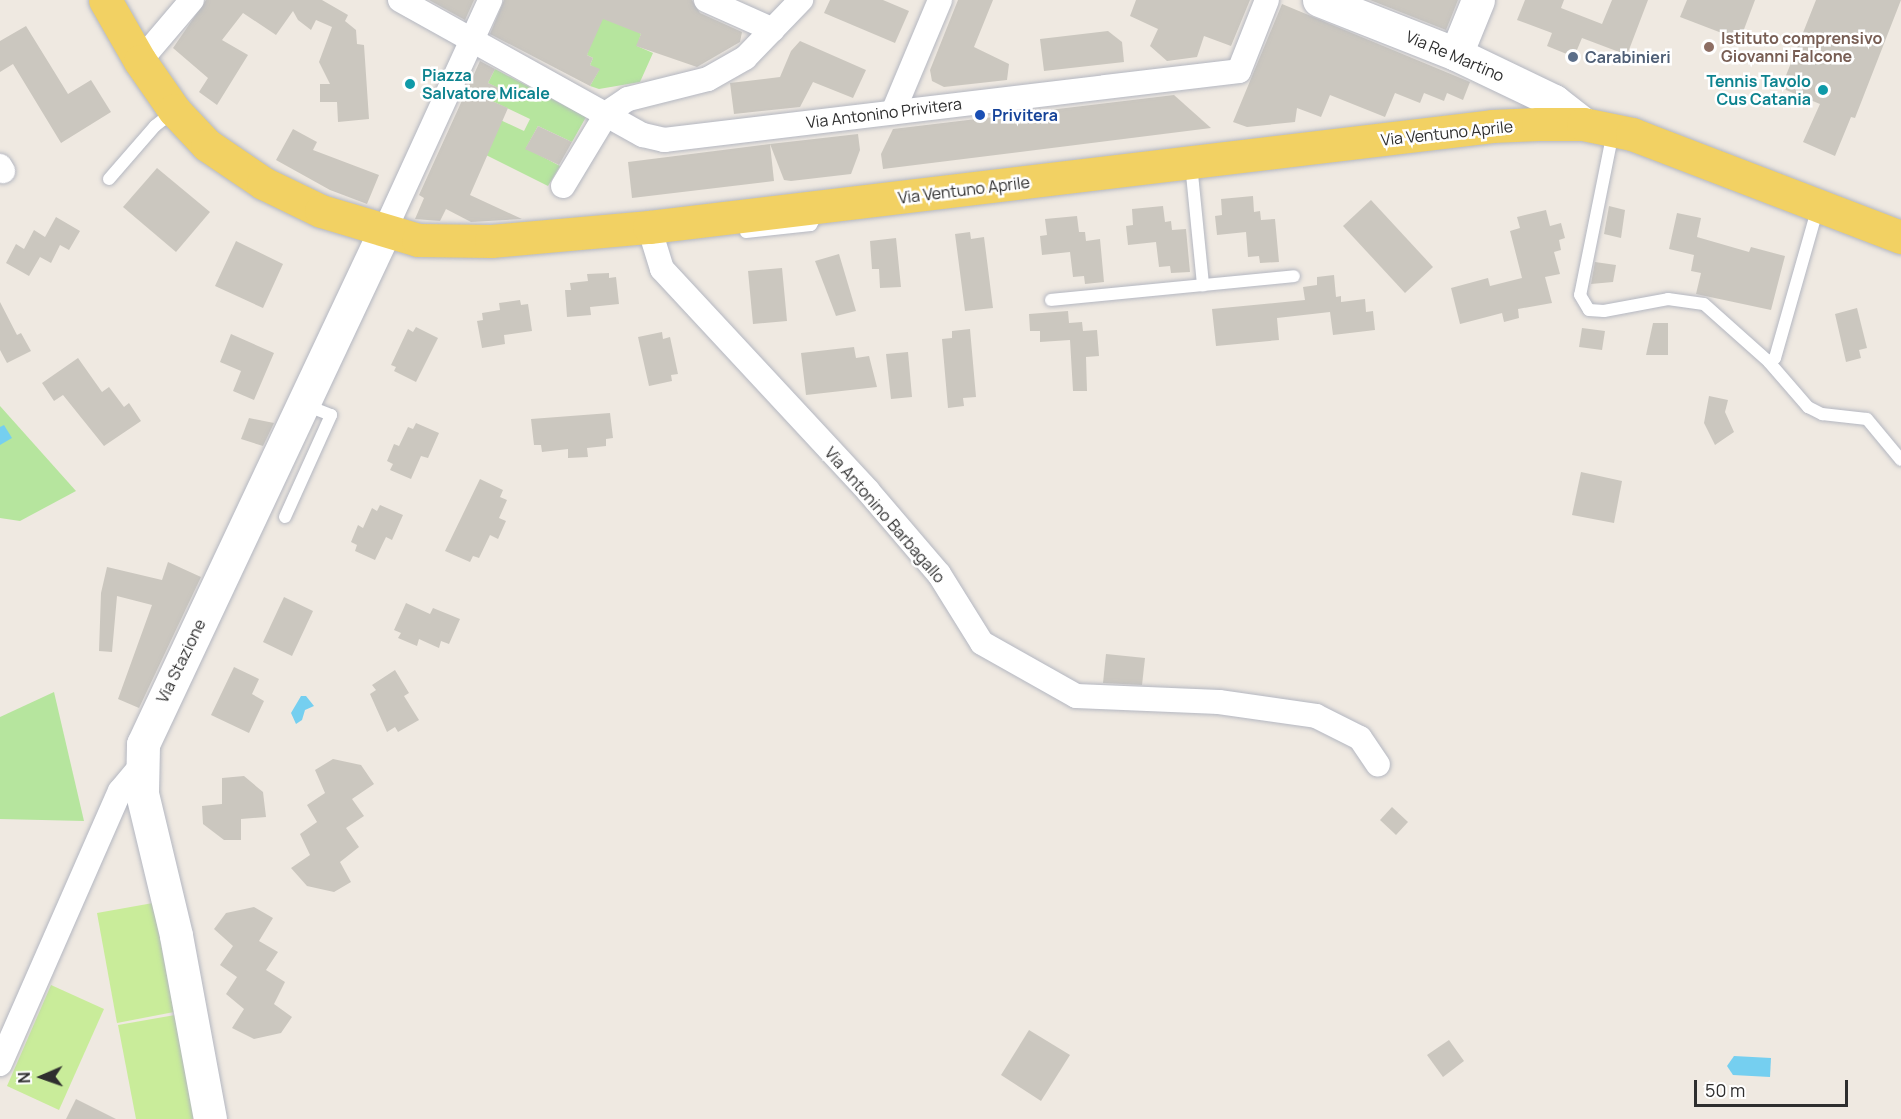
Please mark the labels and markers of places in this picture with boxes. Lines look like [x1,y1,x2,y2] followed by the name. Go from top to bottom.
[1721,28,1882,66] place label: Istituto comprensivo Giovanni Falcone
[1702,40,1716,54] marker: Istituto comprensivo Giovanni Falcone
[1585,47,1671,67] place label: Carabinieri
[1566,50,1580,64] marker: Carabinieri
[422,65,550,103] place label: Piazza Salvatore Micale
[1707,71,1811,109] place label: Tennis Tavolo Cus Catania
[403,77,417,91] marker: Piazza Salvatore Micale
[1816,83,1830,97] marker: Tennis Tavolo Cus Catania
[992,105,1058,125] place label: Privitera
[973,108,987,122] marker: Privitera

